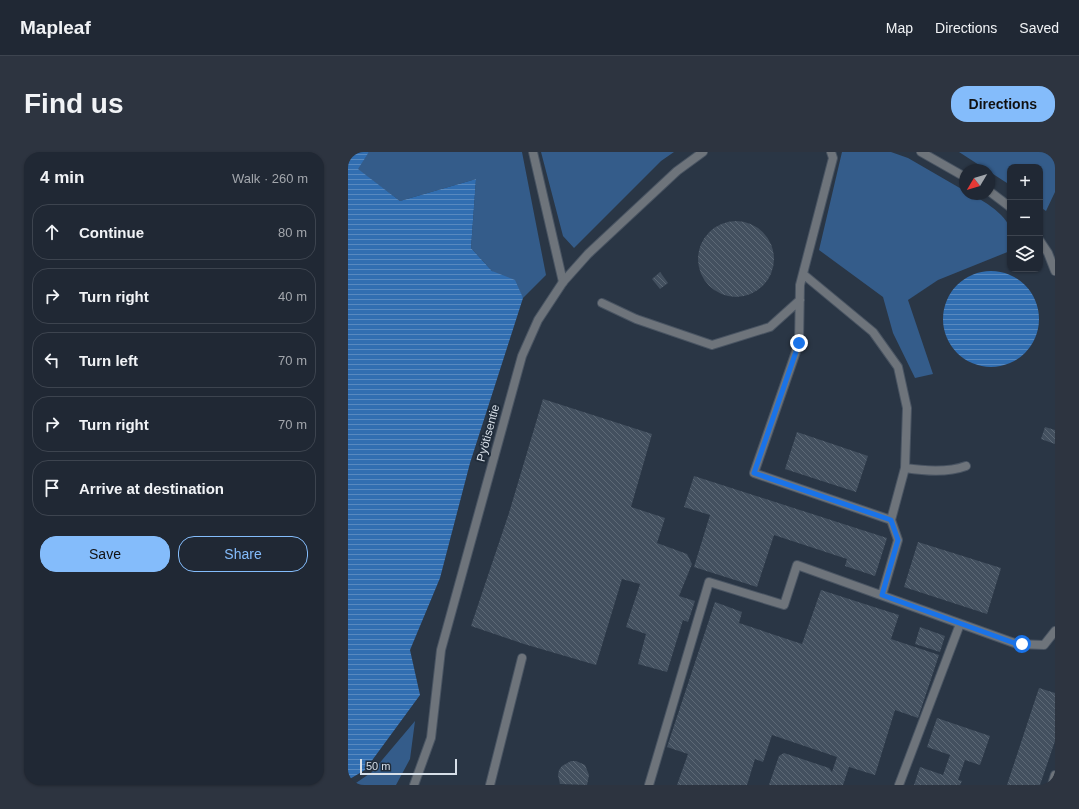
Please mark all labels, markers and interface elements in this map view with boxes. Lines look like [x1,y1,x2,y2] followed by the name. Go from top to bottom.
[20,17,91,38] text: Mapleaf
[886,20,913,36] text: Map
[935,20,997,36] text: Directions
[1019,20,1059,36] text: Saved
[951,86,1055,122] button: Directions
[24,88,124,119] text: Find us
[959,164,995,200] north arrow
[1007,164,1043,272] map controls
[1007,164,1043,200] button: +
[40,168,84,187] text: 4 min
[232,171,308,186] text: Walk · 260 m
[1007,200,1043,236] button: −
[41,221,63,243] icon: ahead
[79,224,144,241] text: Continue
[278,225,307,240] text: 80 m
[1007,236,1043,272] button: layers
[41,285,63,307] icon: right
[79,288,149,305] text: Turn right
[278,289,307,304] text: 40 m
[790,334,808,352] route end
[41,349,63,371] icon: left
[79,352,138,369] text: Turn left
[278,353,307,368] text: 70 m
[474,403,502,463] street label: Pyötisentie
[41,413,63,435] icon: right
[79,416,149,433] text: Turn right
[278,417,307,432] text: 70 m
[41,477,63,499] icon: arrive
[79,480,224,497] text: Arrive at destination
[40,536,170,572] button: Save
[178,536,308,572] button: Share
[1013,635,1031,653] route start
[360,757,457,776] scale bar
[366,760,390,772] text: 50 m

